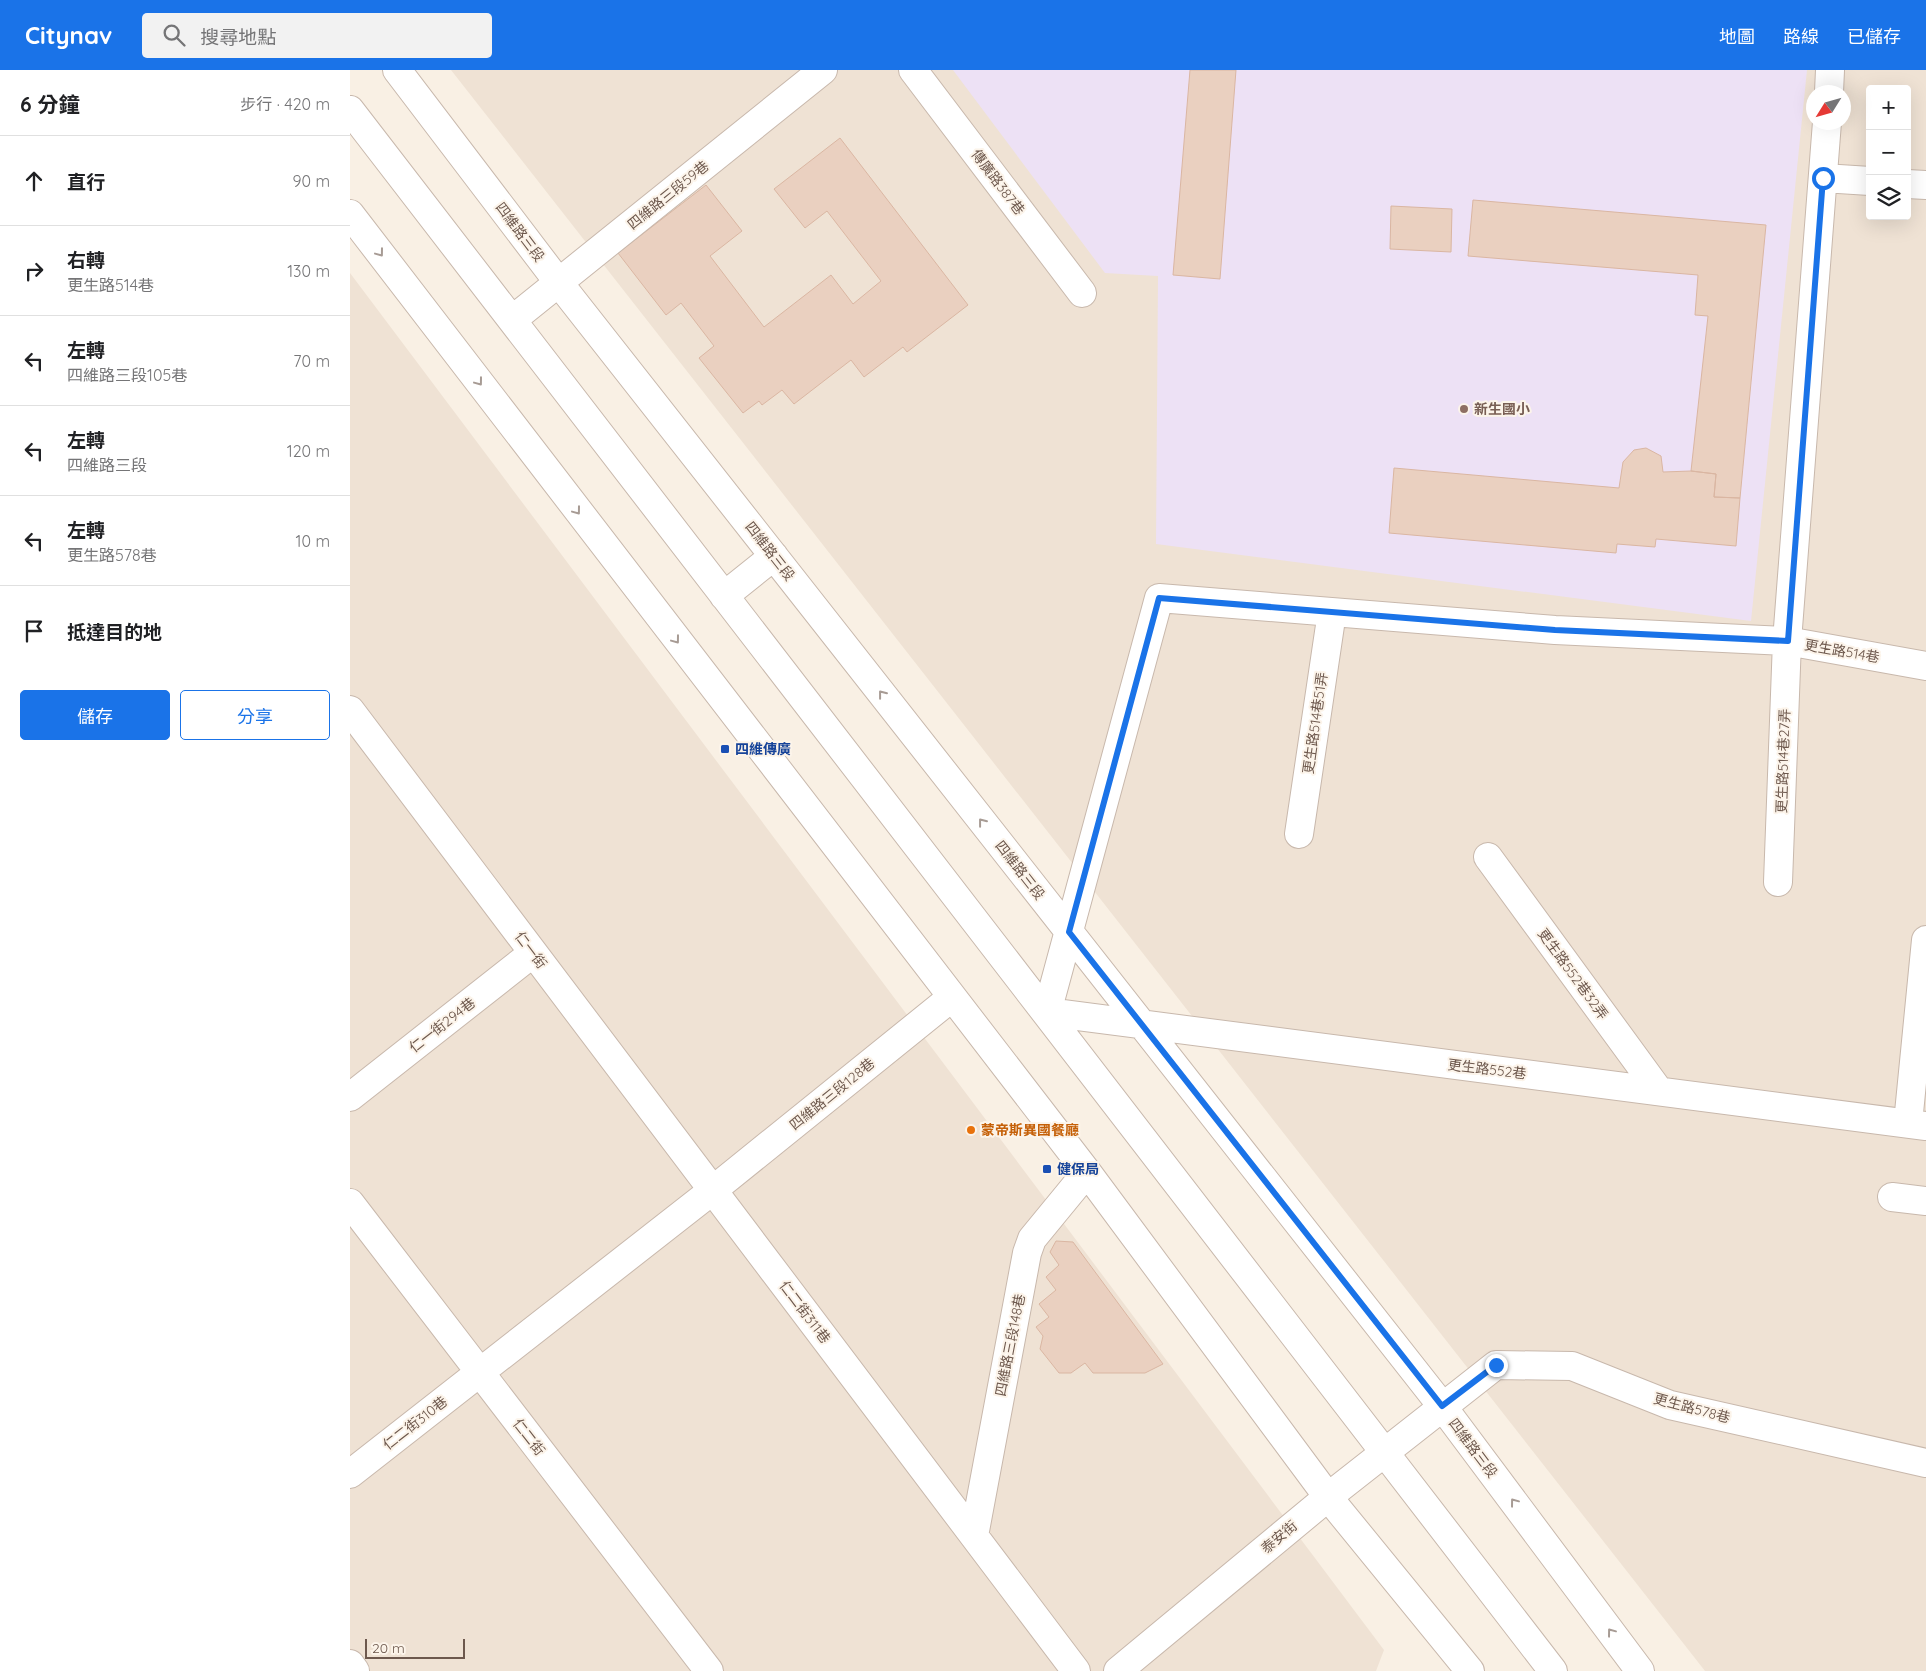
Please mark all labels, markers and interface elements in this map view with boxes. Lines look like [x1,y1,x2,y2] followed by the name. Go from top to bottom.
[142,13,492,58] search box
[25,20,112,50] text: Citynav
[160,21,188,49] icon: search
[200,25,276,49] text: 搜尋地點
[1719,25,1755,48] text: 地圖
[1783,25,1819,48] text: 路線
[1847,25,1901,48] text: 已儲存
[1806,85,1851,130] north arrow
[1866,85,1911,220] map controls
[1866,85,1911,130] button: +
[20,91,80,117] text: 6 分鐘
[240,94,330,114] text: 步行 · 420 m
[1866,130,1911,175] button: −
[967,146,1029,218] street label: 傳廣路387巷
[624,157,712,233] street label: 四維路三段59巷
[20,167,48,195] icon: ahead
[1812,167,1835,190] route start
[67,170,105,194] text: 直行
[293,171,330,191] text: 90 m
[1866,175,1911,220] button: layers
[492,199,548,265] street label: 四維路三段
[374,247,382,256] one-way arrow
[67,248,105,272] text: 右轉
[20,257,48,285] icon: right
[287,261,330,281] text: 130 m
[67,275,154,295] text: 更生路514巷
[67,338,105,362] text: 左轉
[20,347,48,375] icon: left
[293,351,330,371] text: 70 m
[67,365,187,385] text: 四維路三段105巷
[473,376,481,385] one-way arrow
[1474,400,1530,418] place label: 新生國小
[1458,403,1470,415] marker: 新生國小
[67,428,105,452] text: 左轉
[20,437,48,465] icon: left
[287,441,330,461] text: 120 m
[67,455,147,475] text: 四維路三段
[572,505,580,514] one-way arrow
[67,518,105,542] text: 左轉
[741,518,799,584] street label: 四維路三段
[20,527,48,555] icon: left
[296,531,330,551] text: 10 m
[67,545,157,565] text: 更生路578巷
[20,617,48,645] icon: arrive
[67,620,162,644] text: 抵達目的地
[671,634,679,643] one-way arrow
[1803,636,1881,666] street label: 更生路514巷
[1299,671,1331,775] street label: 更生路514巷51弄
[20,690,170,740] button: 儲存
[180,690,330,740] button: 分享
[879,690,888,700] one-way arrow
[1772,708,1794,814] street label: 更生路514巷27弄
[735,740,791,758] place label: 四維傳廣
[719,743,731,755] marker: 四維傳廣
[980,819,988,828] one-way arrow
[991,837,1049,903] street label: 四維路三段
[1534,925,1612,1023] street label: 更生路552巷32弄
[511,928,551,972] street label: 仁一街
[405,994,479,1056] street label: 仁一街294巷
[786,1054,878,1134] street label: 四維路三段128巷
[1447,1055,1527,1083] street label: 更生路552巷
[981,1121,1079,1139] place label: 蒙帝斯異國餐廳
[965,1124,977,1136] marker: 蒙帝斯異國餐廳
[1057,1160,1099,1178] place label: 健保局
[1041,1163,1053,1175] marker: 健保局
[776,1277,834,1347] street label: 仁二街311巷
[991,1292,1029,1398] street label: 四維路三段148巷
[1485,1354,1508,1377] route end
[1652,1389,1732,1427] street label: 更生路578巷
[379,1392,451,1454] street label: 仁二街310巷
[509,1415,549,1459] street label: 仁二街
[1445,1415,1501,1481] street label: 四維路三段
[1511,1499,1519,1508] one-way arrow
[1257,1517,1301,1557] street label: 泰安街
[1608,1629,1616,1638] one-way arrow
[365,1636,465,1659] scale bar
[372,1639,405,1657] text: 20 m

